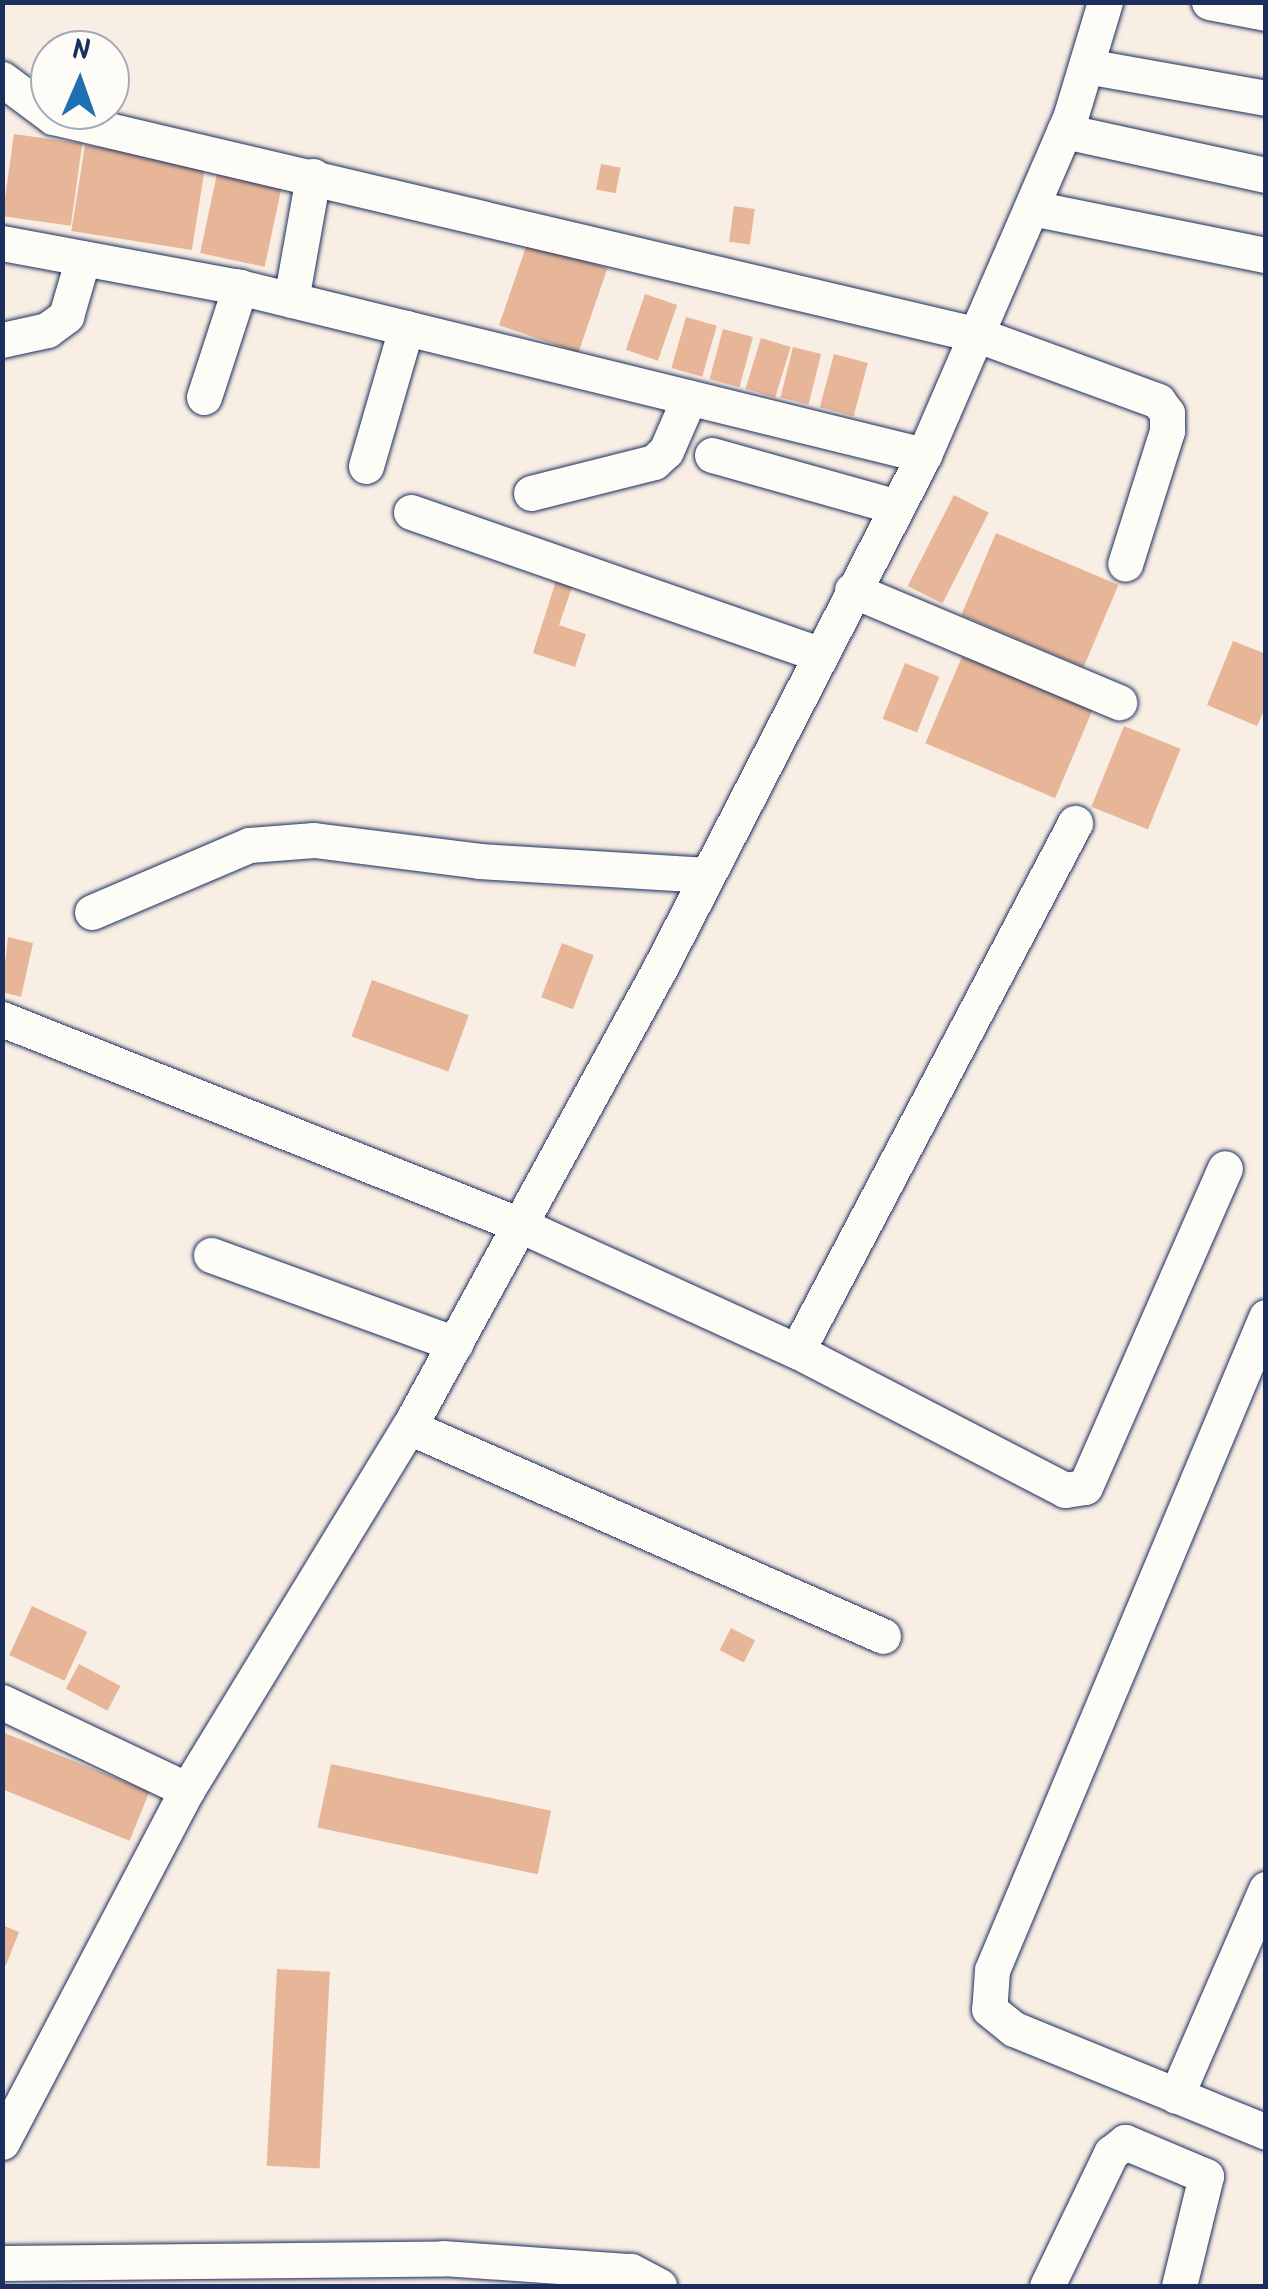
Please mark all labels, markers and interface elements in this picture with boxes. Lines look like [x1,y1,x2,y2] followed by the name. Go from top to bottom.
[71,29,91,74] text: N
[30,30,130,130] north arrow

